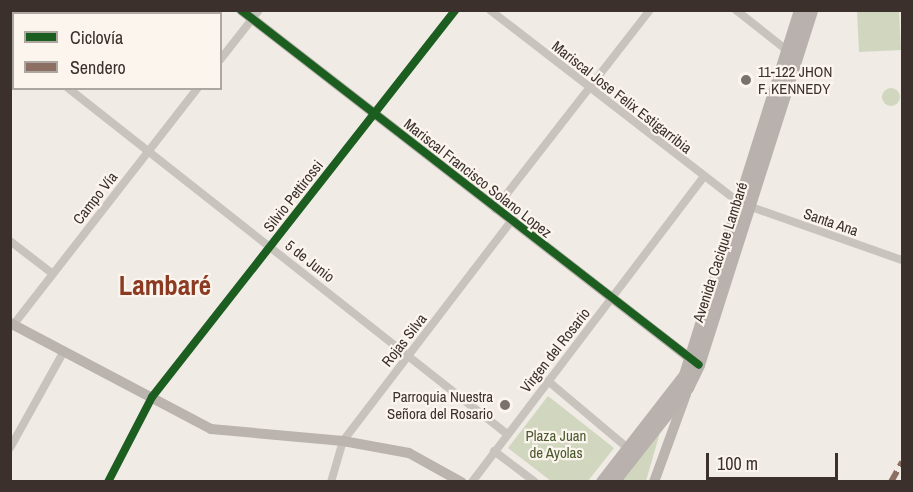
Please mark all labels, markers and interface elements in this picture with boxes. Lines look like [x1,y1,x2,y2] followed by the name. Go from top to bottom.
[12,12,222,90] legend
[70,25,123,50] text: Ciclovía
[549,37,695,157] street label: Mariscal Jose Felix Estigarribia
[70,55,126,80] text: Sendero
[758,62,832,97] place label: 11-122 JHON F. KENNEDY
[739,73,753,87] marker: 11-122 JHON F. KENNEDY
[401,115,555,241] street label: Mariscal Francisco Solano Lopez
[259,157,327,235] street label: Silvio Pettirossi
[69,168,121,228] street label: Campo Vía
[689,180,751,324] street label: Avenida Cacique Lambaré
[801,204,861,240] street label: Santa Ana
[282,236,338,286] street label: 5 de Junio
[119,270,211,302] district label: Lambaré
[516,304,594,396] street label: Virgen del Rosario
[378,310,430,370] street label: Rojas Silva
[387,387,493,422] place label: Parroquia Nuestra Señora del Rosario
[498,398,512,412] marker: Parroquia Nuestra Señora del Rosario
[526,426,586,461] park label: Plaza Juan de Ayolas
[709,441,841,479] scale bar
[717,451,758,476] text: 100 m

